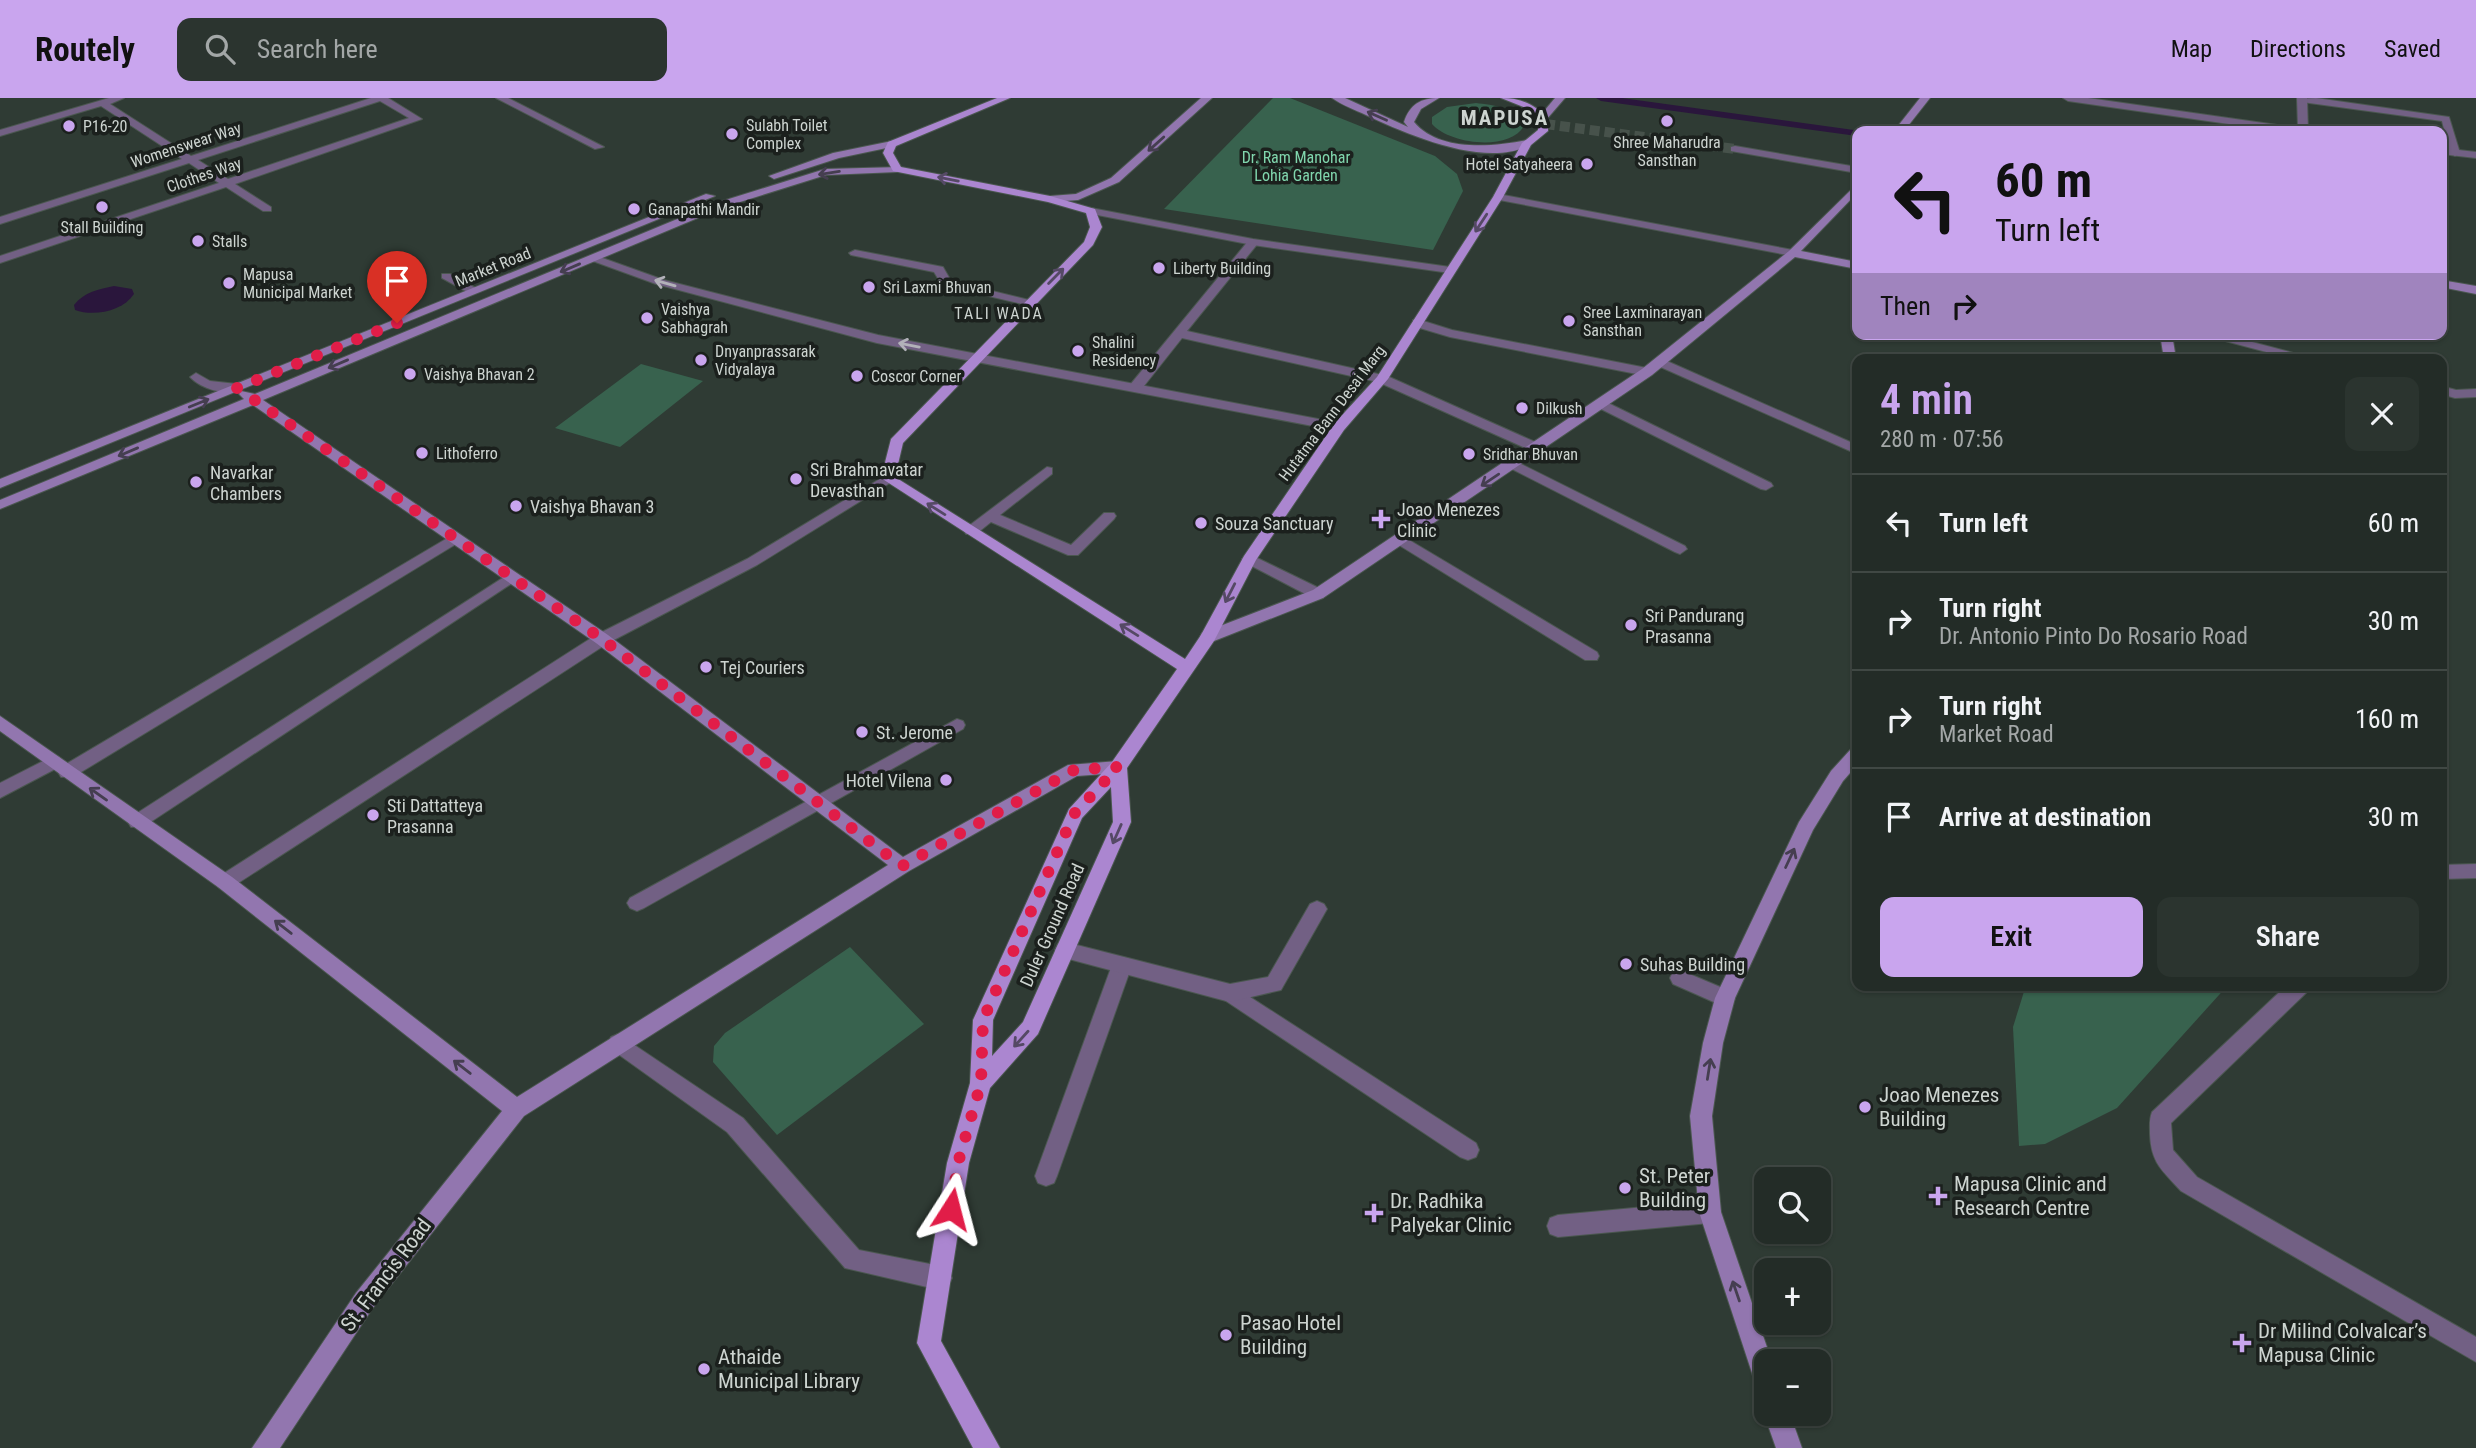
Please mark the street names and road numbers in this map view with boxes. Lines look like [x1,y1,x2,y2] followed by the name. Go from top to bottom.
[128,118,244,172] street label: Womenswear Way
[164,153,244,197] street label: Clothes Way
[452,243,534,291] street label: Market Road
[1275,341,1389,485] street label: Hutatma Bann Desai Marg
[1015,860,1089,990] street label: Duler Ground Road
[336,1214,436,1336] street label: St. Francis Road

